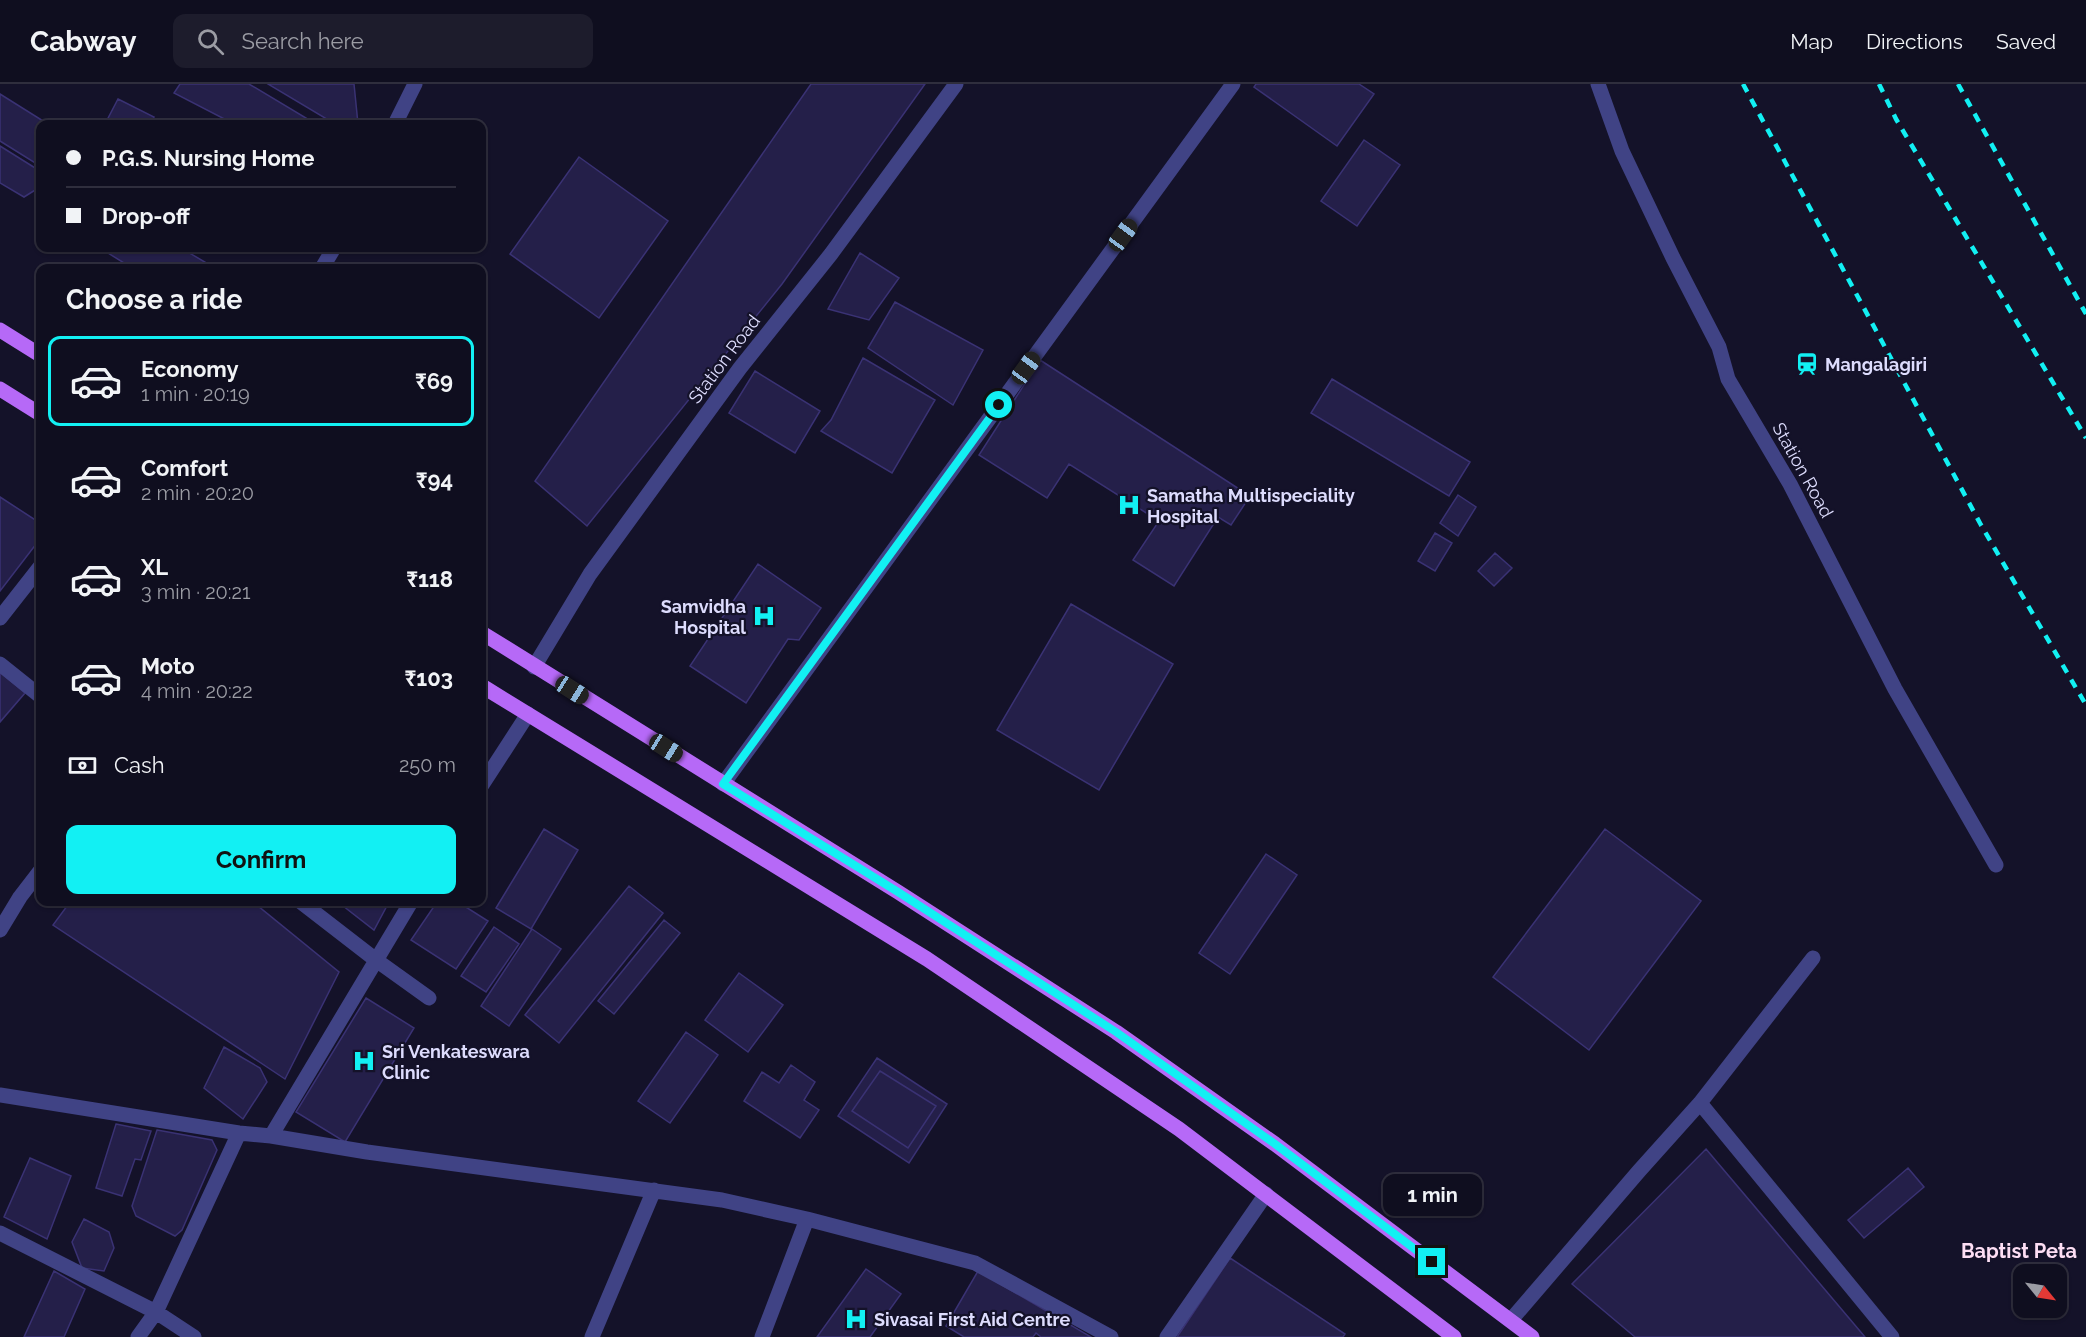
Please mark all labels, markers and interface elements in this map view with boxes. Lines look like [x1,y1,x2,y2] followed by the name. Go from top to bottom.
[173,14,593,68] search box
[30,25,137,58] text: Cabway
[194,25,227,58] icon: search
[242,28,364,54] text: Search here
[1790,29,1833,54] text: Map
[1866,29,1963,54] text: Directions
[1996,29,2056,54] text: Saved
[102,145,314,171] text: P.G.S. Nursing Home
[102,203,190,229] text: Drop-off
[1105,215,1141,255] car
[66,284,242,315] text: Choose a ride
[684,311,764,407] street label: Station Road
[1008,348,1044,388] car
[1794,351,1820,377] station icon: Mangalagiri
[69,354,123,408] icon: car
[1825,354,1927,375] place label: Mangalagiri
[141,356,239,382] text: Economy
[415,368,453,394] text: ₹69
[141,382,250,406] text: 1 min · 20:19
[985,391,1012,418] route start
[1768,419,1838,521] street label: Station Road
[69,453,123,507] icon: car
[141,455,228,481] text: Comfort
[416,467,453,493] text: ₹94
[141,481,254,505] text: 2 min · 20:20
[1147,485,1355,527] place label: Samatha Multispeciality Hospital
[1116,492,1142,518] hospital icon: Samatha Multispeciality Hospital
[69,552,123,606] icon: car
[141,554,168,580] text: XL
[406,566,453,592] text: ₹118
[141,580,251,604] text: 3 min · 20:21
[661,596,746,638] place label: Samvidha Hospital
[751,603,777,629] hospital icon: Samvidha Hospital
[69,651,123,705] icon: car
[141,653,195,679] text: Moto
[405,665,453,691] text: ₹103
[552,673,592,707] car
[141,679,253,703] text: 4 min · 20:22
[646,731,686,765] car
[66,749,99,782] icon: cash
[114,752,165,778] text: Cash
[399,753,456,777] text: 250 m
[66,825,456,894] button: Confirm
[382,1041,530,1083] place label: Sri Venkateswara Clinic
[351,1048,377,1074] hospital icon: Sri Venkateswara Clinic
[1382,1175,1482,1217] callout: 1 min
[1407,1183,1458,1207] text: 1 min
[1961,1239,2077,1263] district label: Baptist Peta
[1418,1248,1445,1275] route end
[2013,1264,2067,1318] north arrow
[2013,1264,2067,1318] map controls
[843,1306,869,1332] hospital icon: Sivasai First Aid Centre
[874,1309,1070,1330] place label: Sivasai First Aid Centre

